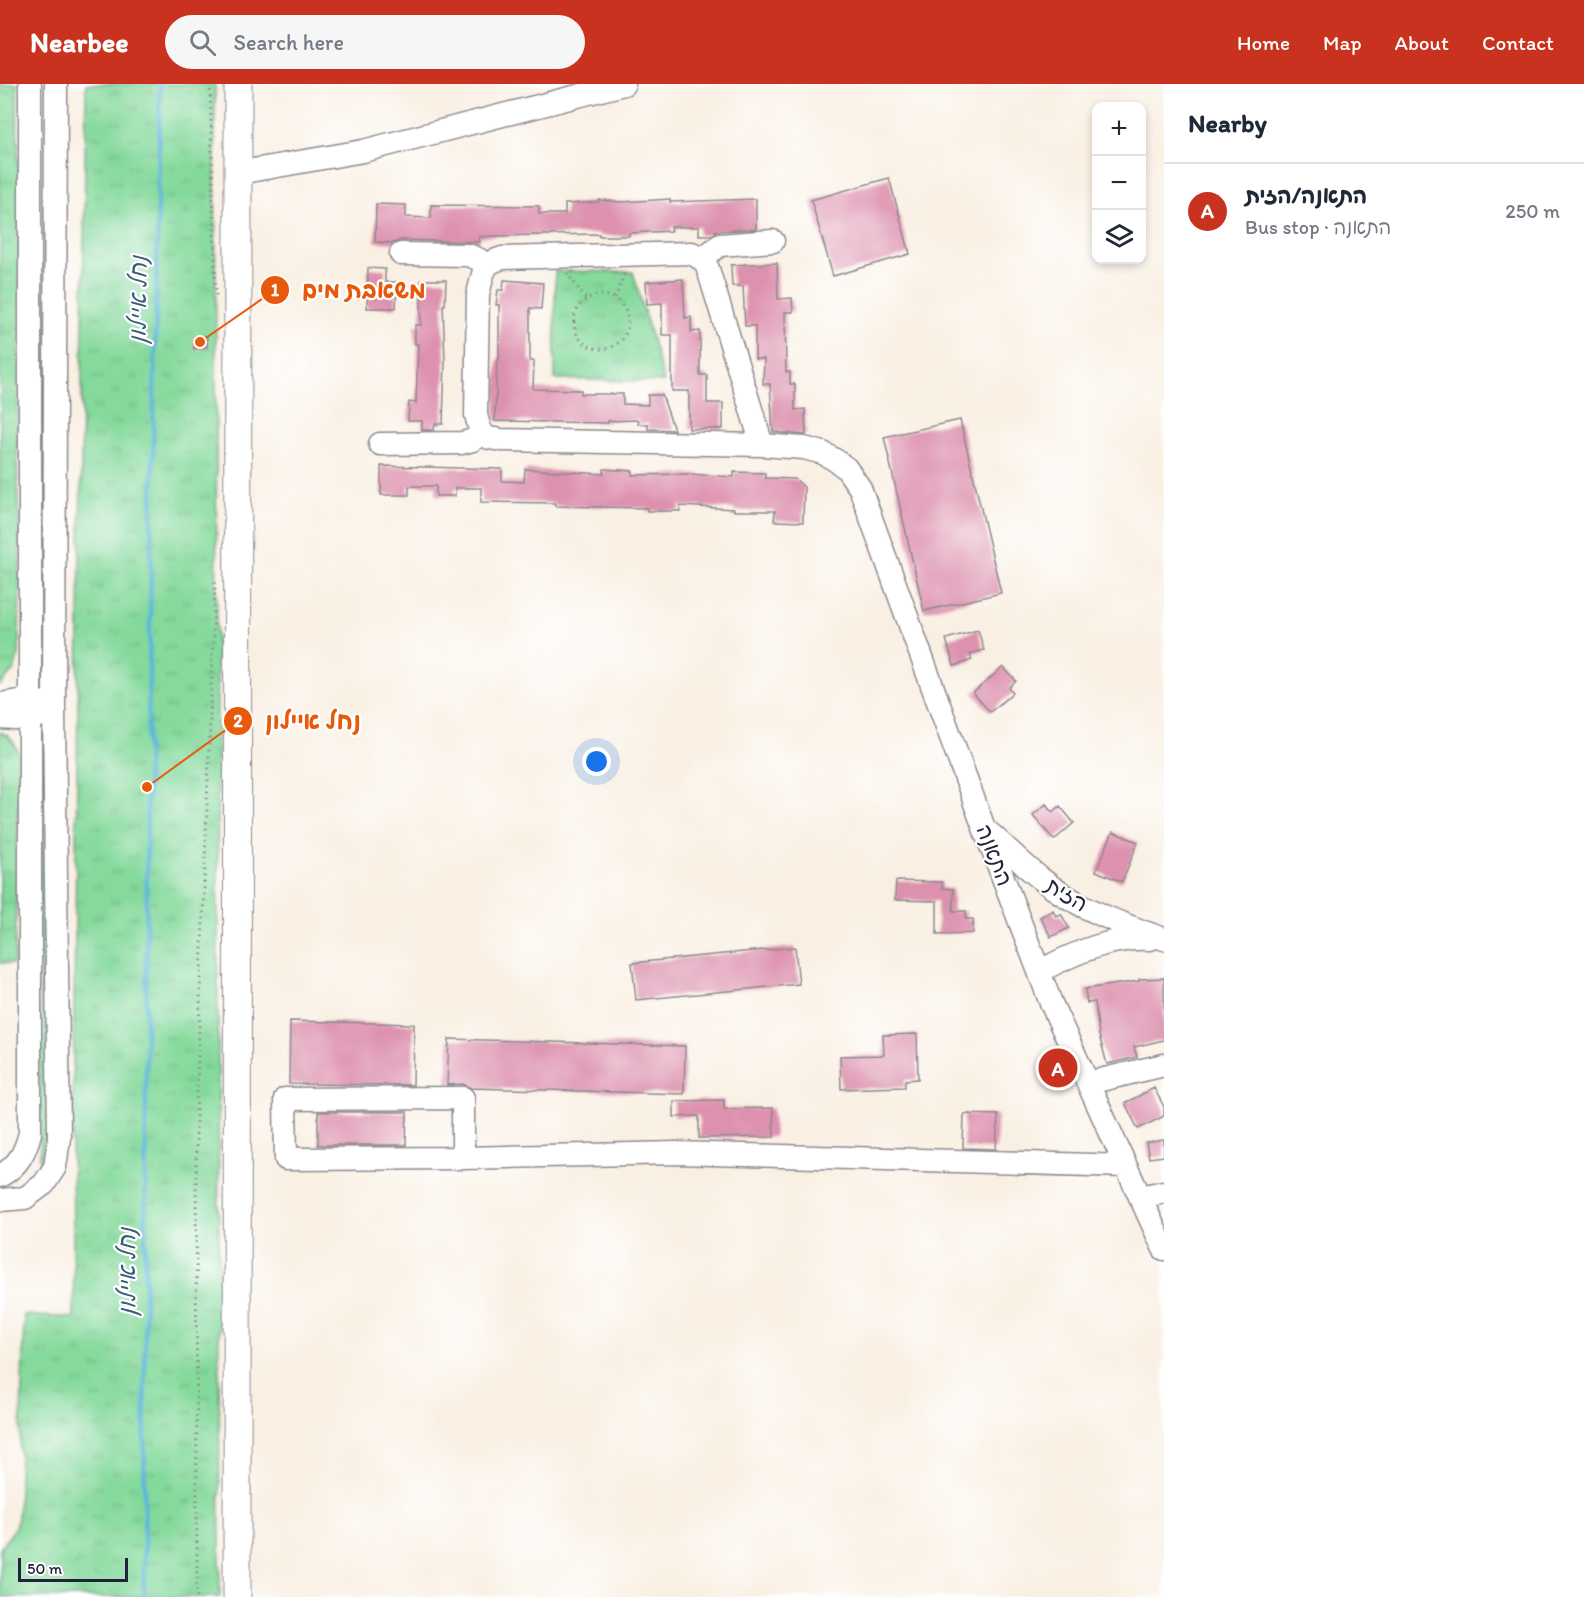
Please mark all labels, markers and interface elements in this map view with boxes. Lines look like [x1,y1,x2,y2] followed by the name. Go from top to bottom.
[165,15,585,69] search box
[30,25,129,59] text: Nearbee
[186,26,219,59] icon: search
[234,29,344,56] text: Search here
[1237,30,1290,55] text: Home
[1323,30,1362,55] text: Map
[1395,30,1449,55] text: About
[1482,30,1554,55] text: Contact
[1092,102,1146,264] map controls
[1092,102,1146,156] button: +
[1188,107,1267,139] text: Nearby
[1092,156,1146,210] button: −
[1245,182,1367,209] text: התאנה/הזית
[1201,199,1214,223] text: A
[1505,199,1560,223] text: 250 m
[1092,210,1146,264] button: layers
[1245,215,1391,239] text: Bus stop · התאנה
[122,254,154,344] water label: נחל איילון
[260,269,437,311] callout: משאבת מים
[302,275,426,304] text: משאבת מים
[271,279,280,301] text: 1
[223,700,373,742] callout: נחל איילון
[265,706,361,735] text: נחל איילון
[233,710,243,732] text: 2
[582,747,611,776] your location
[971,821,1019,890] street label: התאנה
[1040,871,1093,917] street label: הזית
[1038,1046,1078,1090] pin: A
[112,1226,142,1316] water label: נחל איילון
[18,1555,128,1582] scale bar
[27,1559,62,1578] text: 50 m

